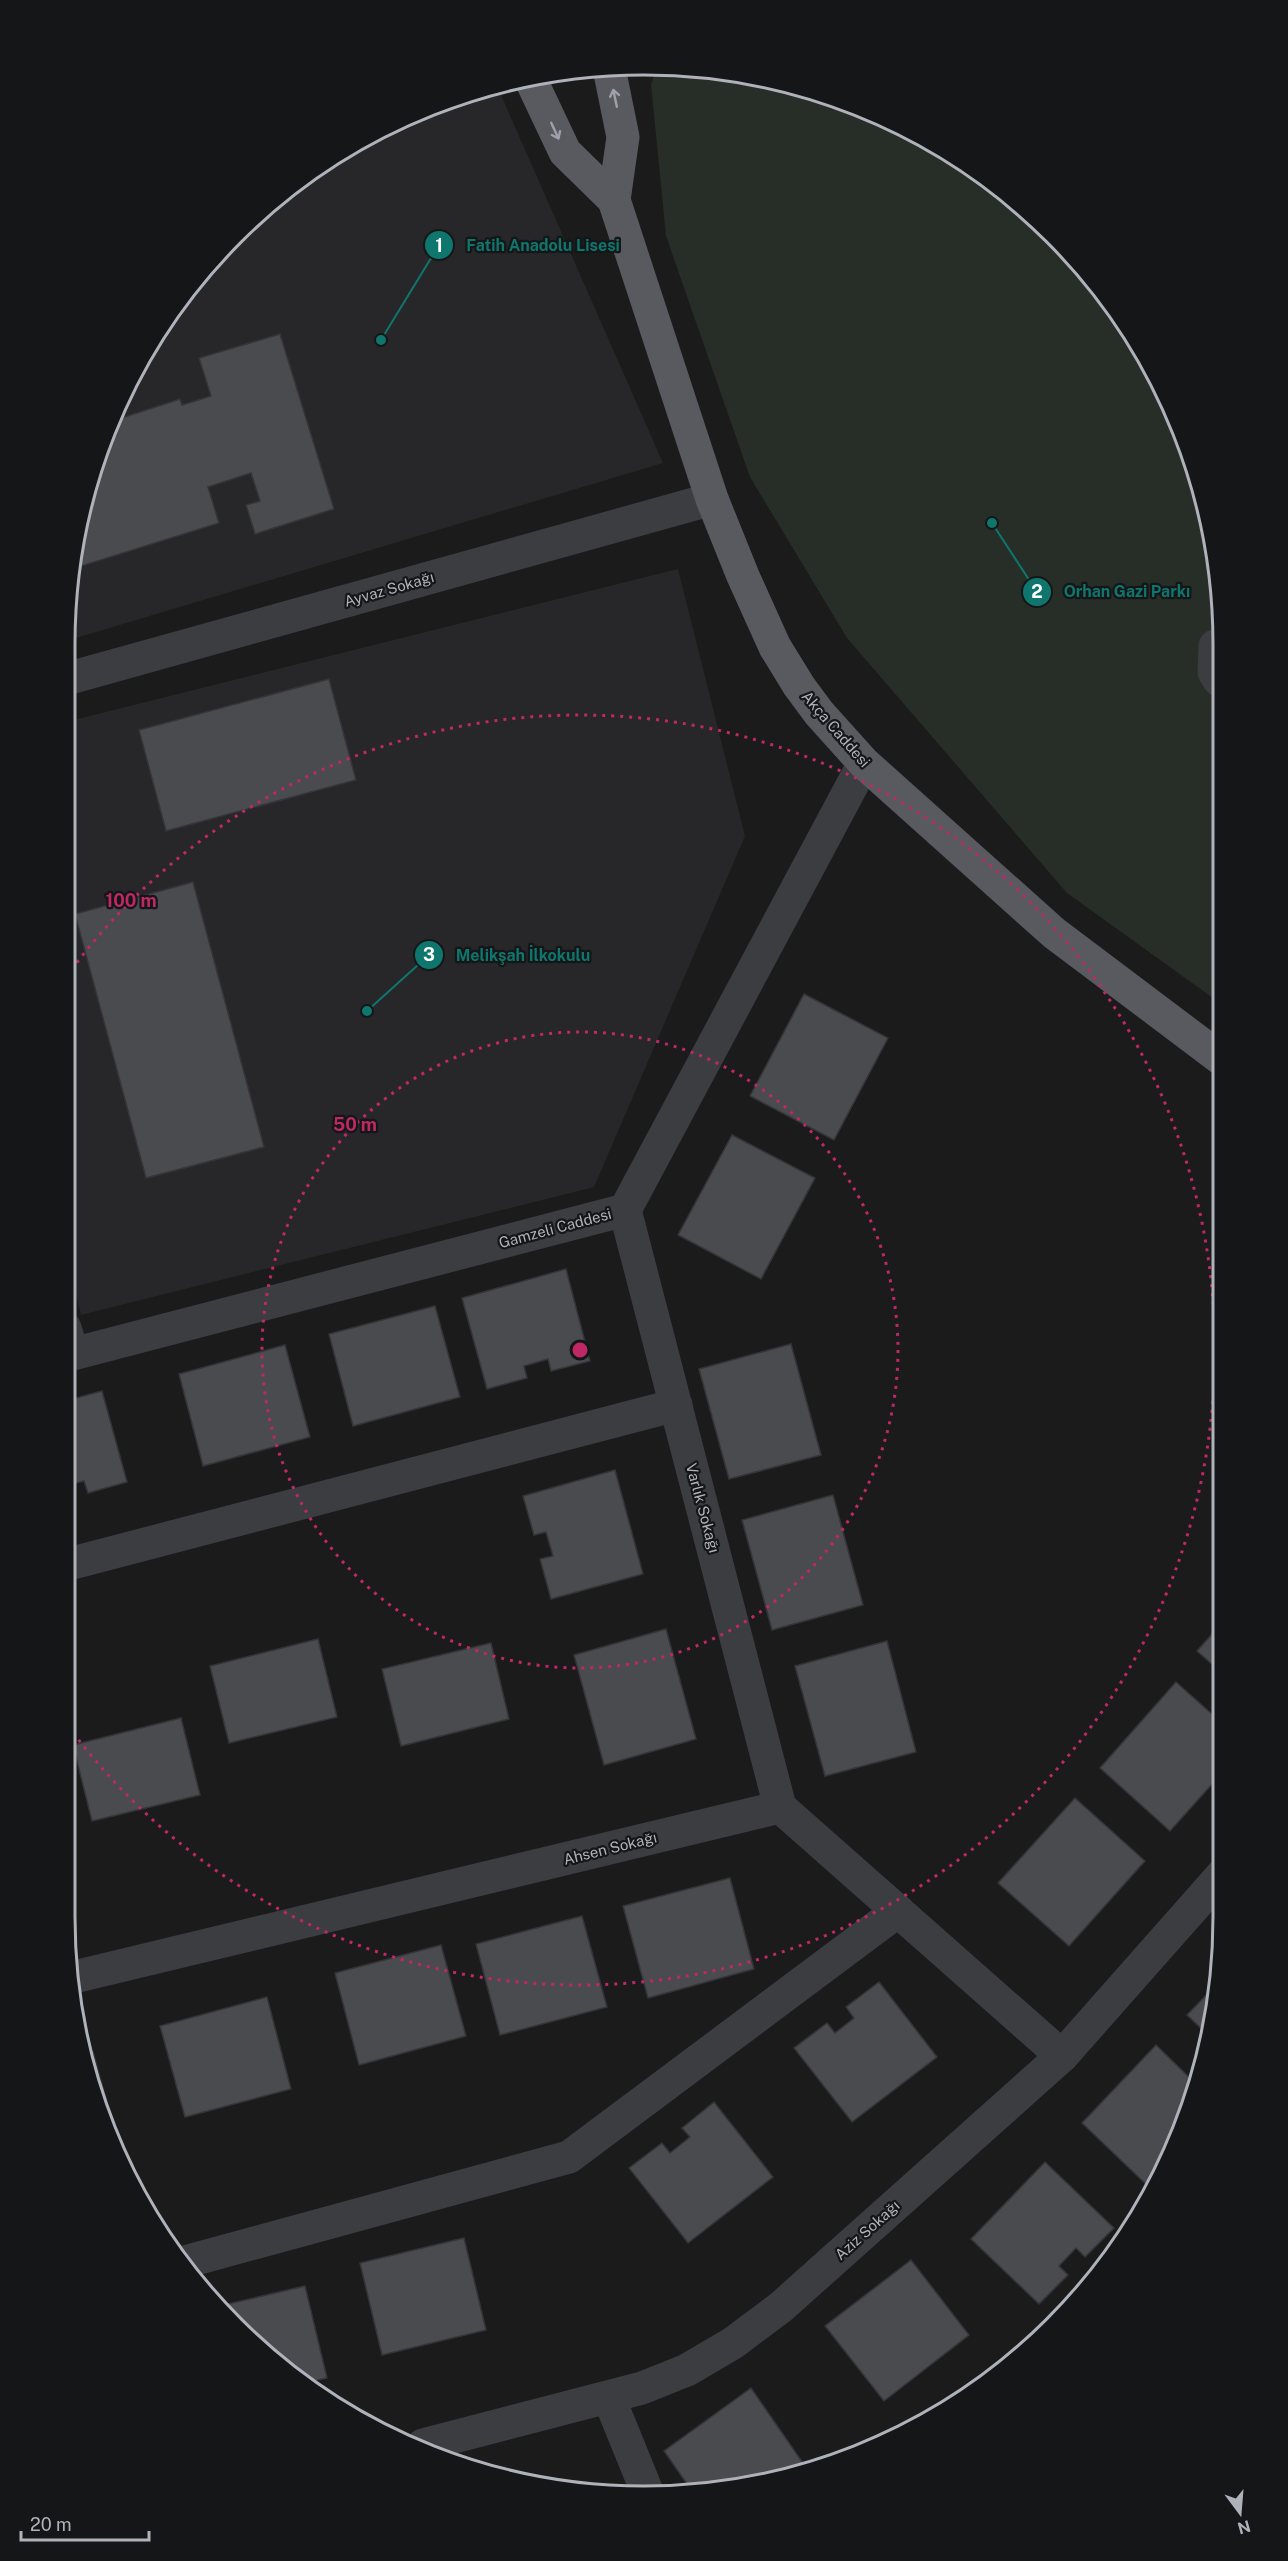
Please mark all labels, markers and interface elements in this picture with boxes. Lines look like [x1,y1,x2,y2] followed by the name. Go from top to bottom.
[609,89,620,109] one-way arrow
[550,122,562,140] one-way arrow
[424,228,632,262] callout: Fatih Anadolu Lisesi
[435,235,443,256] text: 1
[466,236,620,255] text: Fatih Anadolu Lisesi
[342,568,436,610] street label: Ayvaz Sokağı
[1022,575,1202,609] callout: Orhan Gazi Parkı
[1031,581,1043,602] text: 2
[1064,582,1190,601] text: Orhan Gazi Parkı
[798,688,874,770] street label: Akça Caddesi
[105,890,157,911] text: 100 m
[414,938,602,972] callout: Melikşah İlkokulu
[423,944,435,965] text: 3
[456,945,590,965] text: Melikşah İlkokulu
[333,1114,377,1135] text: 50 m
[497,1205,613,1251] street label: Gamzeli Caddesi
[570,1340,590,1360] centre of rings
[683,1461,723,1555] street label: Varlık Sokağı
[562,1828,658,1868] street label: Ahsen Sokağı
[831,2197,903,2263] street label: Aziz Sokağı
[1210,2483,1270,2543] north arrow
[21,2504,148,2542] scale bar
[30,2514,72,2535] text: 20 m
[1235,2516,1253,2538] text: N

